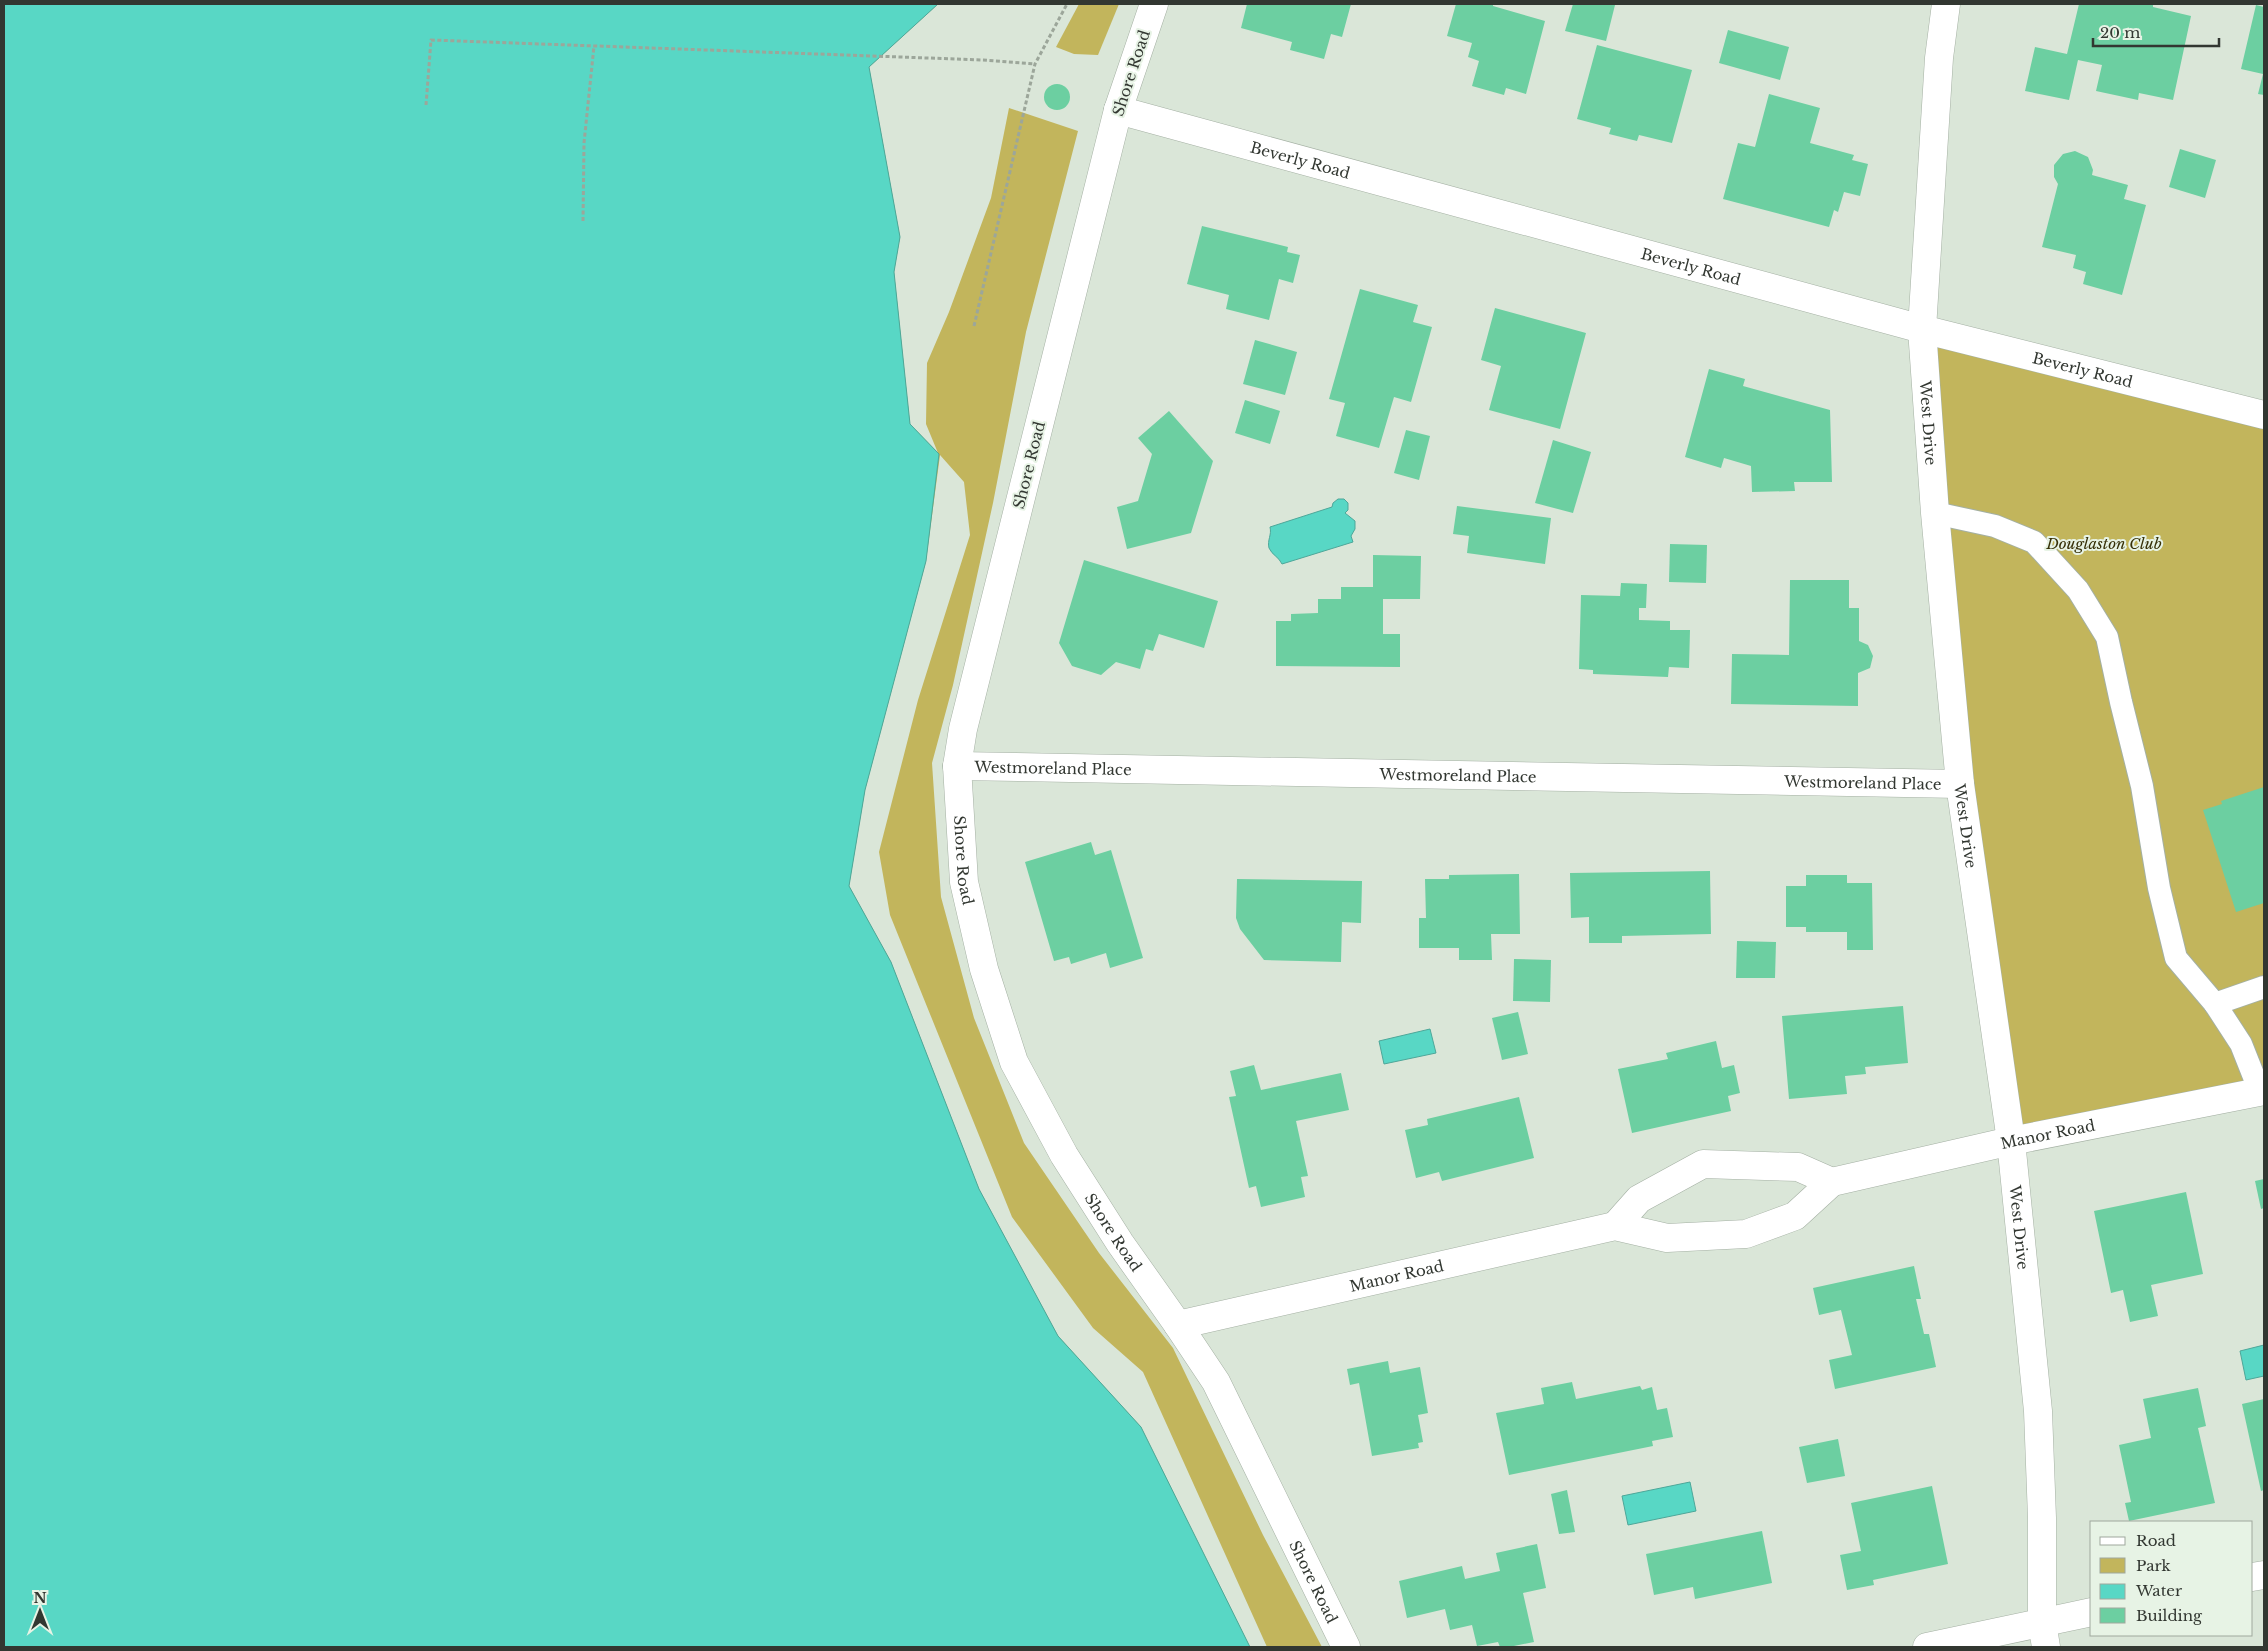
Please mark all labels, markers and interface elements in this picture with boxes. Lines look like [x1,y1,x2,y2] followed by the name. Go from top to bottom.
[2093,15,2219,47] scale bar
[2100,23,2140,42] text: 20 m
[1108,27,1154,119] street label: Shore Road
[1248,137,1352,182] street label: Beverly Road
[1639,243,1743,289] street label: Beverly Road
[2031,348,2135,391] street label: Beverly Road
[1916,379,1941,466] street label: West Drive
[1009,419,1049,511] street label: Shore Road
[2045,534,2162,553] park label: Douglaston Club
[973,757,1132,779] street label: Westmoreland Place
[1378,764,1537,786] street label: Westmoreland Place
[1783,771,1942,793] street label: Westmoreland Place
[1950,782,1981,869] street label: West Drive
[951,815,978,907] street label: Shore Road
[1999,1115,2097,1153] street label: Manor Road
[2006,1183,2033,1270] street label: West Drive
[1081,1189,1146,1275] street label: Shore Road
[1348,1256,1445,1295] street label: Manor Road
[2090,1521,2253,1636] legend
[2136,1531,2176,1550] text: Road
[1286,1537,1342,1626] street label: Shore Road
[2136,1556,2172,1575] text: Park
[2135,1581,2183,1600] text: Water
[15,1586,65,1636] north arrow
[33,1589,47,1607] text: N
[2136,1606,2203,1625] text: Building

